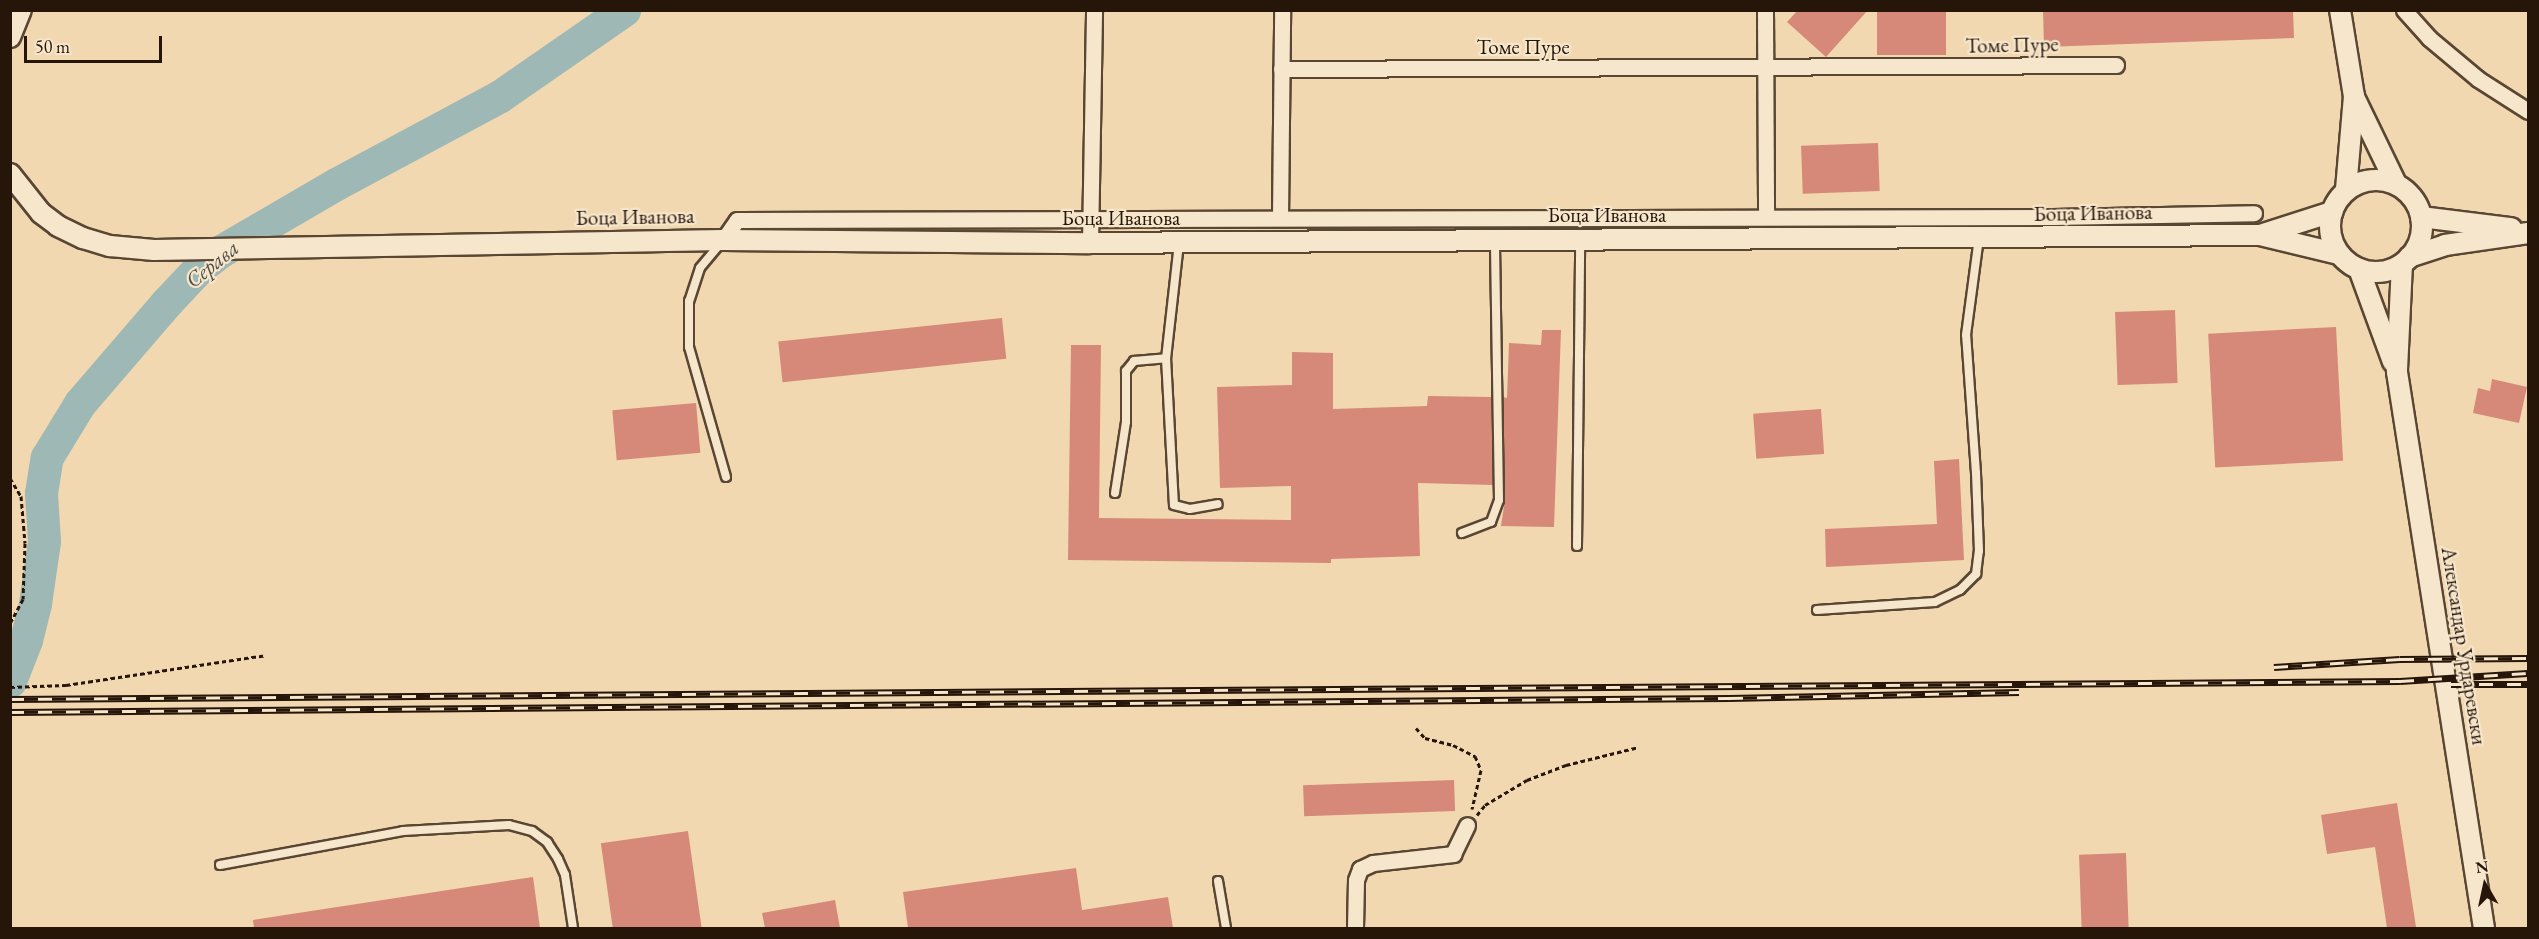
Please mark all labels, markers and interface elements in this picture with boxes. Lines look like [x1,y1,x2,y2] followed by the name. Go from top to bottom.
[27,24,165,62] scale bar
[1965,32,2059,58] street label: Томе Пуре
[1476,34,1570,60] street label: Томе Пуре
[35,35,70,58] text: 50 m
[2033,199,2153,227] street label: Боца Иванова
[1548,202,1666,228] street label: Боца Иванова
[575,203,695,231] street label: Боца Иванова
[1062,205,1180,231] street label: Боца Иванова
[180,235,244,293] water label: Серава
[2436,545,2492,747] street label: Александар Урдаревски
[2455,855,2515,915] north arrow
[2474,855,2490,878] text: N

